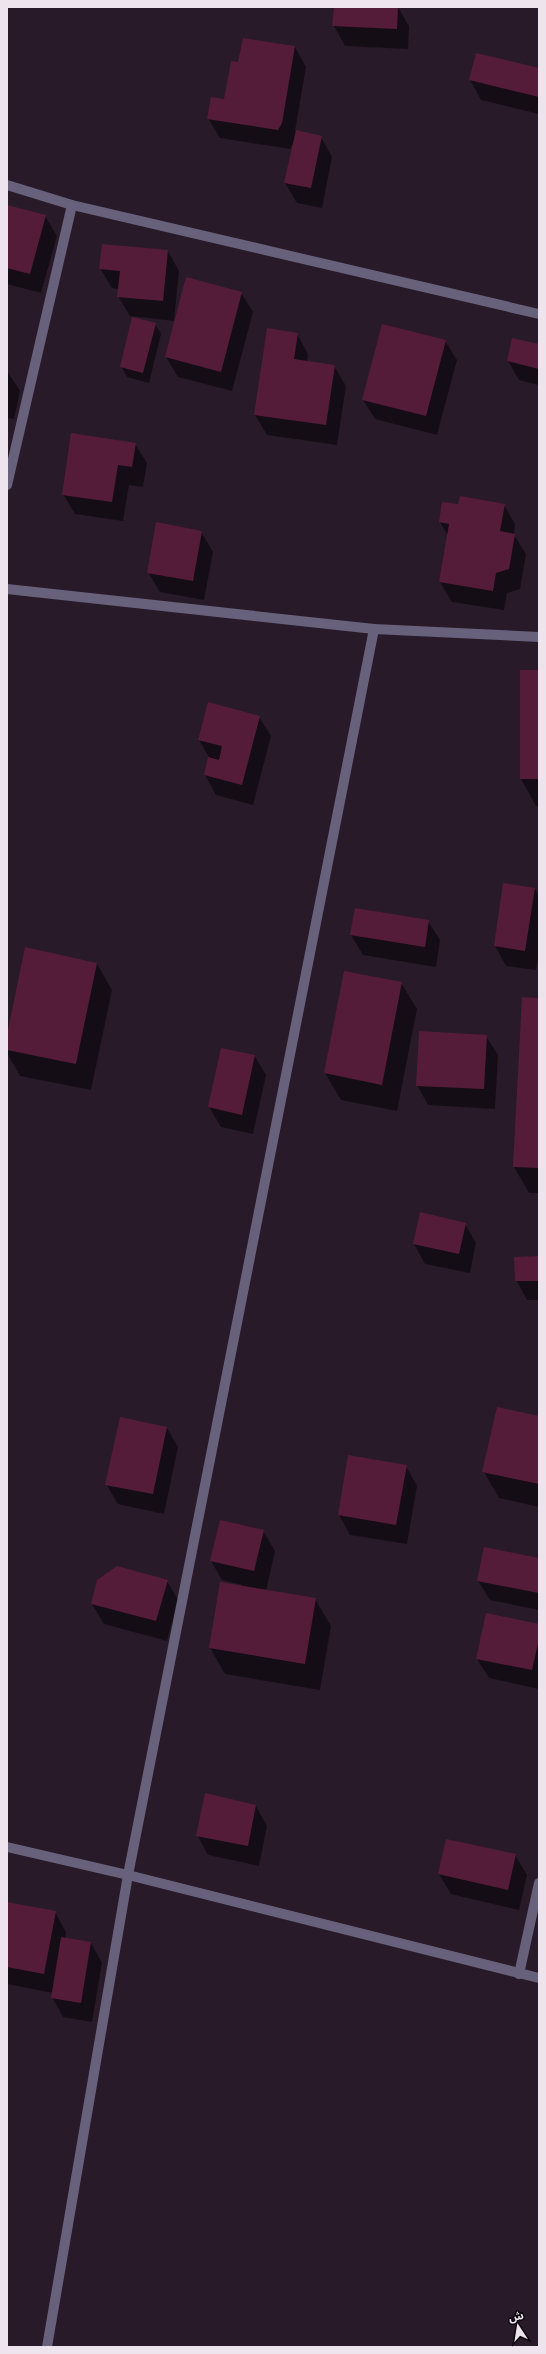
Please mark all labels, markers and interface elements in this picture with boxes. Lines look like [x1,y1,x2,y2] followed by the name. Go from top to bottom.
[498,2306,538,2346] north arrow
[507,2309,525,2325] text: ش

